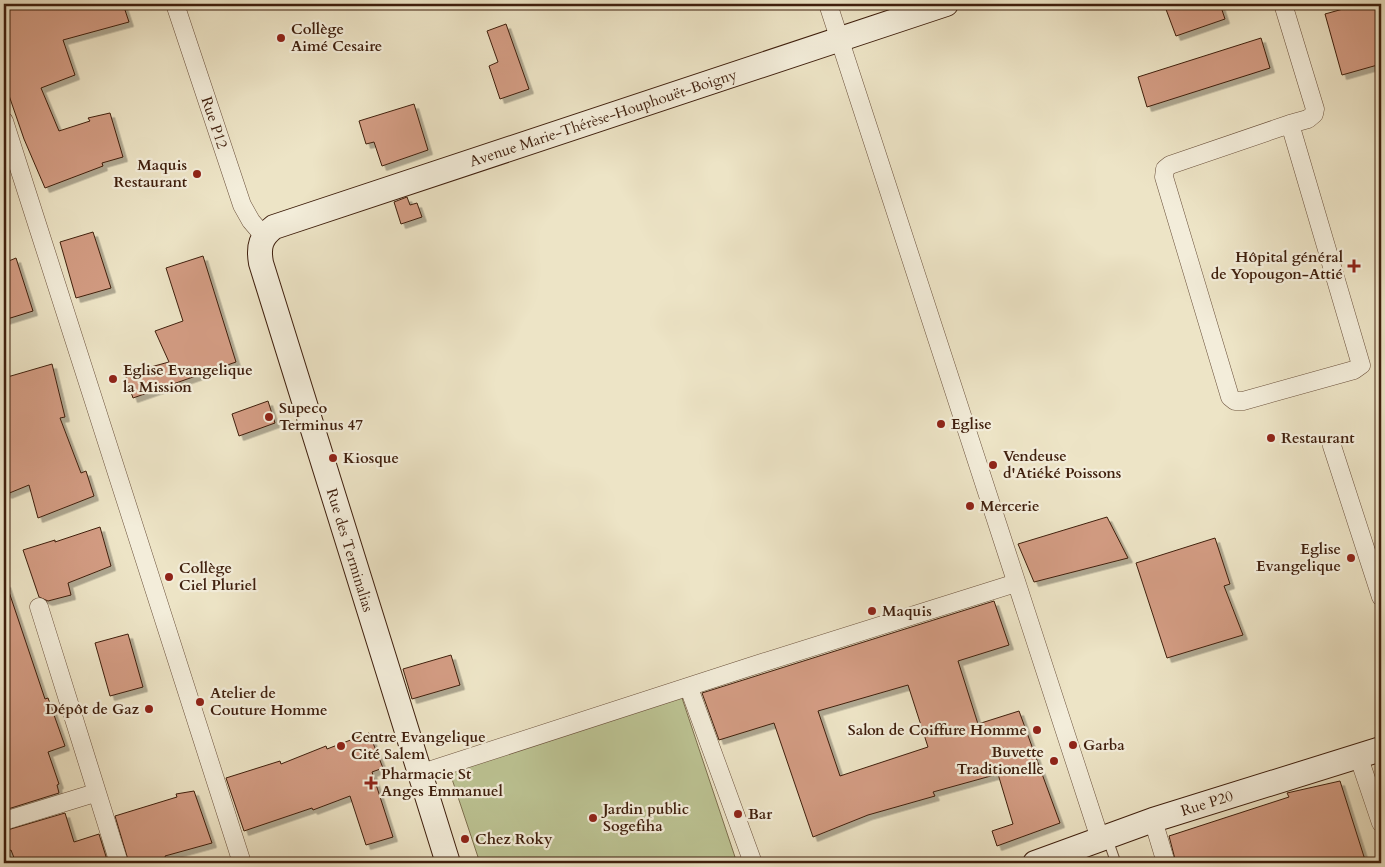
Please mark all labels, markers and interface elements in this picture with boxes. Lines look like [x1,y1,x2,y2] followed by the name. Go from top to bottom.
[291,19,382,56] place label: Collège Aimé Cesaire
[275,32,287,44] marker: Collège Aimé Cesaire
[467,64,739,171] street label: Avenue Marie-Thérèse-Houphouët-Boigny
[197,94,233,152] street label: Rue P12
[114,155,188,192] place label: Maquis Restaurant
[191,168,203,180] marker: Maquis Restaurant
[1211,247,1344,284] place label: Hôpital général de Yopougon-Attié
[1347,259,1361,273] marker: Hôpital général de Yopougon-Attié
[123,360,253,397] place label: Eglise Evangelique la Mission
[107,373,119,385] marker: Eglise Evangelique la Mission
[279,398,363,435] place label: Supeco Terminus 47
[263,411,275,423] marker: Supeco Terminus 47
[951,414,992,434] place label: Eglise
[935,418,947,430] marker: Eglise
[1281,428,1355,448] place label: Restaurant
[1265,432,1277,444] marker: Restaurant
[1003,446,1121,483] place label: Vendeuse d'Atiéké Poissons
[343,448,399,468] place label: Kiosque
[327,452,339,464] marker: Kiosque
[987,459,999,471] marker: Vendeuse d'Atiéké Poissons
[322,486,378,614] street label: Rue des Terminalias
[980,496,1039,516] place label: Mercerie
[964,500,976,512] marker: Mercerie
[1256,539,1341,576] place label: Eglise Evangelique
[1345,552,1357,564] marker: Eglise Evangelique
[179,558,257,595] place label: Collège Ciel Pluriel
[163,571,175,583] marker: Collège Ciel Pluriel
[882,601,932,621] place label: Maquis
[866,605,878,617] marker: Maquis
[210,683,327,720] place label: Atelier de Couture Homme
[194,696,206,708] marker: Atelier de Couture Homme
[45,699,140,719] place label: Dépôt de Gaz
[143,703,155,715] marker: Dépôt de Gaz
[848,720,1027,740] place label: Salon de Coiffure Homme
[1031,724,1043,736] marker: Salon de Coiffure Homme
[351,727,486,764] place label: Centre Evangelique Cité Salem
[1083,735,1125,755] place label: Garba
[1067,739,1079,751] marker: Garba
[335,740,347,752] marker: Centre Evangelique Cité Salem
[957,742,1044,779] place label: Buvette Traditionelle
[1048,755,1060,767] marker: Buvette Traditionelle
[381,764,503,801] place label: Pharmacie St Anges Emmanuel
[365,777,377,789] marker: Pharmacie St Anges Emmanuel
[1178,786,1236,821] street label: Rue P20
[601,799,689,836] place label: Jardin public Sogefiha
[748,804,773,824] place label: Bar
[732,808,744,820] marker: Bar
[587,812,599,824] marker: Jardin public Sogefiha
[475,829,553,849] place label: Chez Roky
[459,833,471,845] marker: Chez Roky

